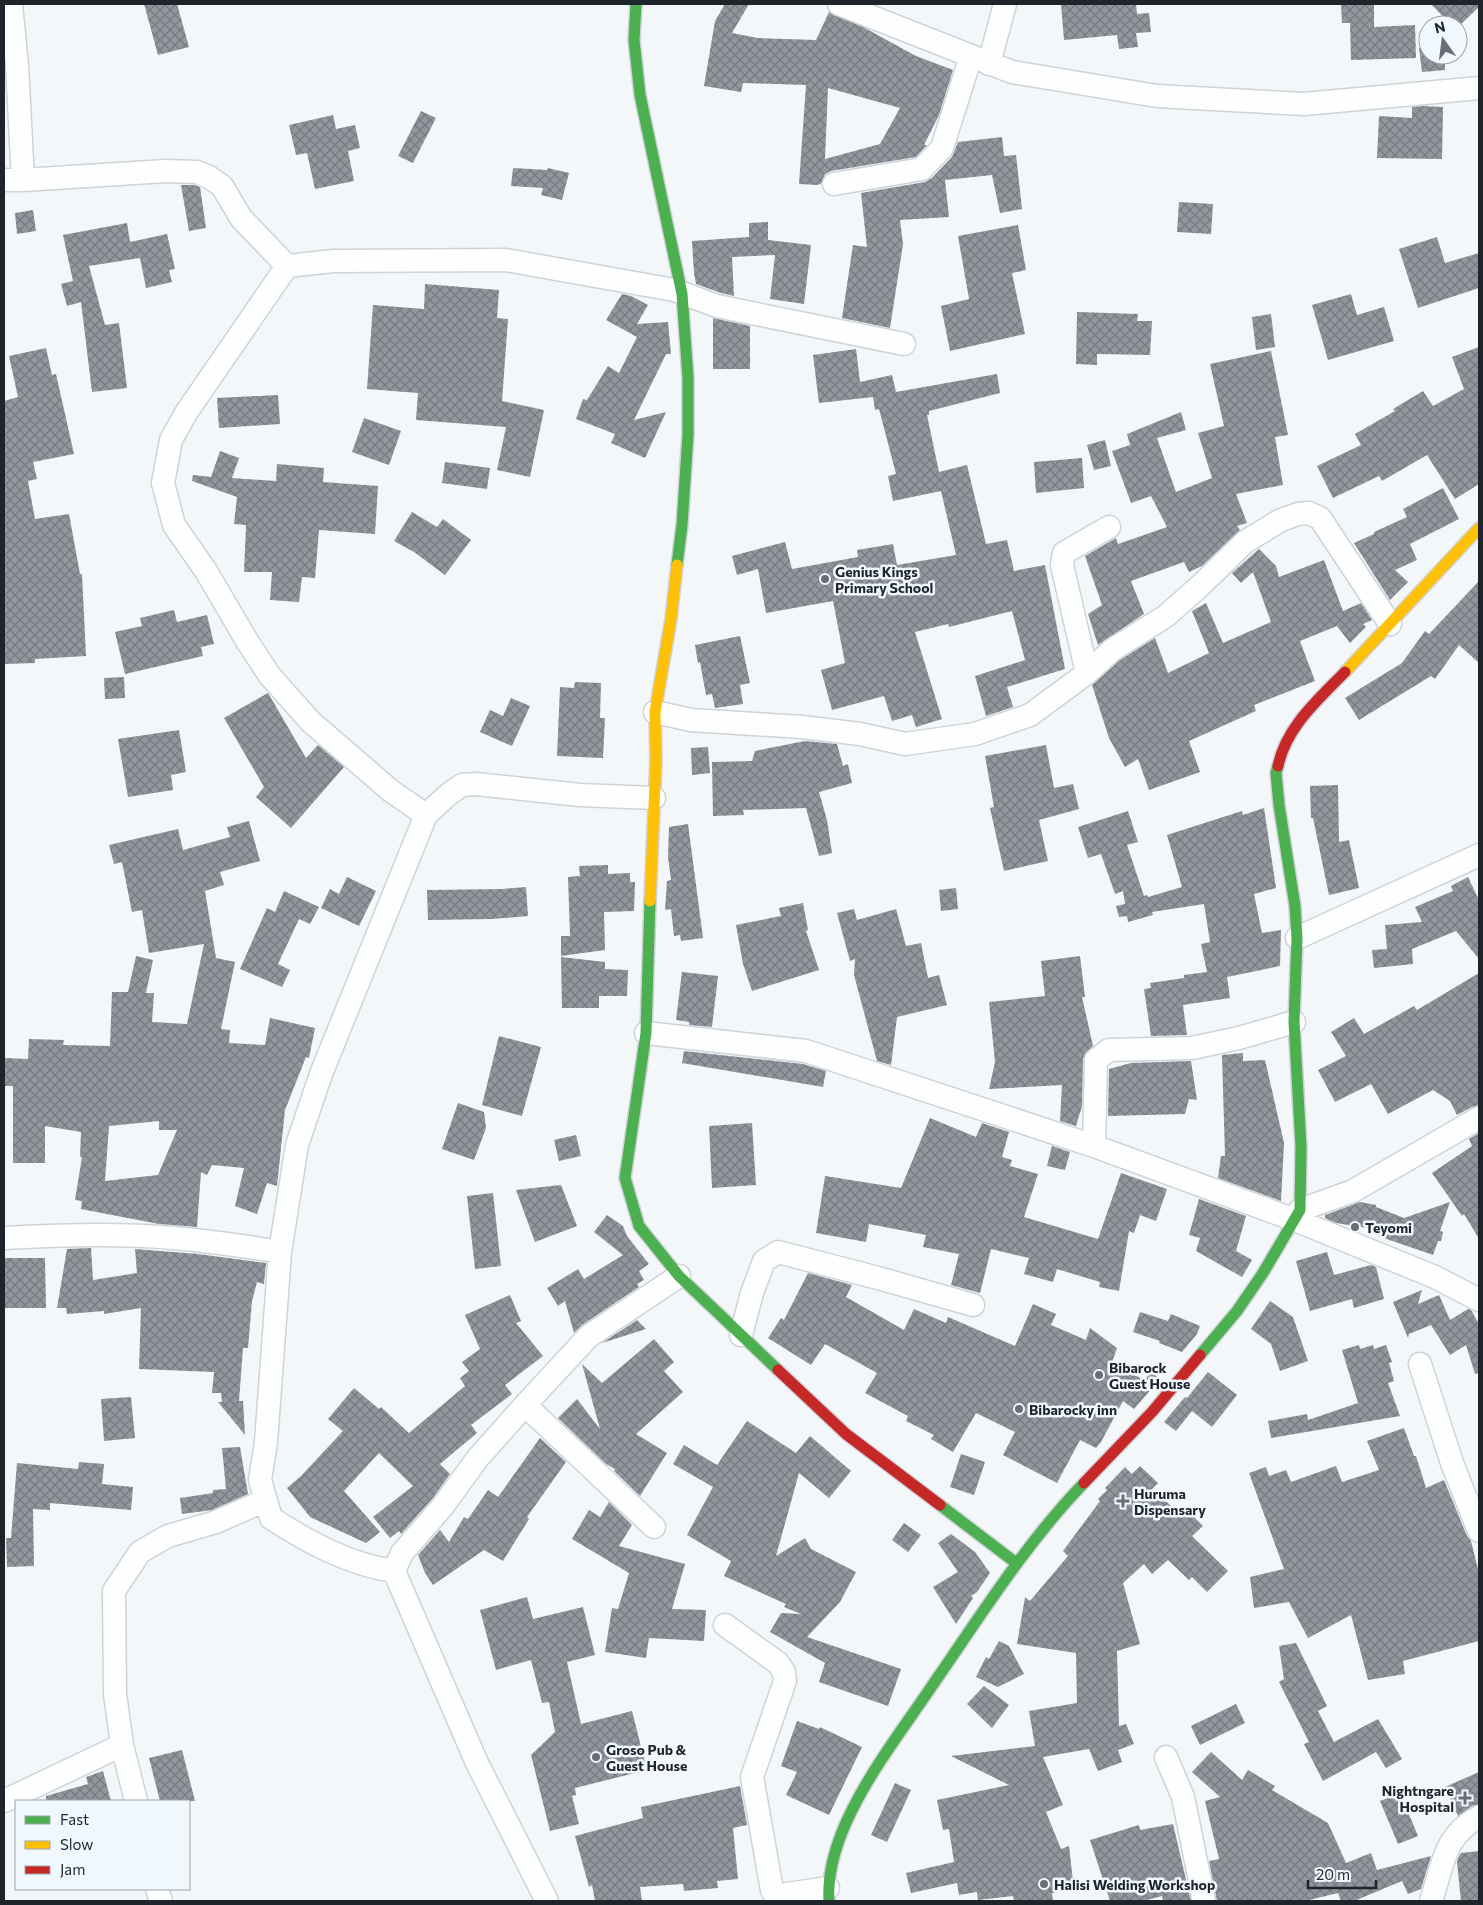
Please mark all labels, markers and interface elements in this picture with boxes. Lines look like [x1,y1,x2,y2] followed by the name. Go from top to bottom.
[1418,15,1468,65] north arrow
[1433,17,1447,36] text: N
[835,563,933,596] place label: Genius Kings Primary School
[819,573,831,585] marker: Genius Kings Primary School
[1365,1219,1412,1236] place label: Teyomi
[1349,1221,1361,1233] marker: Teyomi
[1109,1359,1190,1392] place label: Bibarock Guest House
[1093,1369,1105,1381] marker: Bibarock Guest House
[1029,1401,1117,1418] place label: Bibarocky inn
[1013,1403,1025,1415] marker: Bibarocky inn
[1134,1485,1206,1518] place label: Huruma Dispensary
[1116,1494,1130,1508] marker: Huruma Dispensary
[606,1741,687,1774] place label: Groso Pub & Guest House
[590,1751,602,1763] marker: Groso Pub & Guest House
[1382,1782,1454,1815] place label: Nightngare Hospital
[1458,1791,1472,1805] marker: Nightngare Hospital
[15,1800,190,1890] legend
[60,1810,89,1828] text: Fast
[60,1835,93,1853] text: Slow
[1308,1858,1376,1890] scale bar
[60,1860,85,1878] text: Jam
[1316,1865,1350,1883] text: 20 m
[1054,1876,1215,1893] place label: Halisi Welding Workshop
[1038,1878,1050,1890] marker: Halisi Welding Workshop

